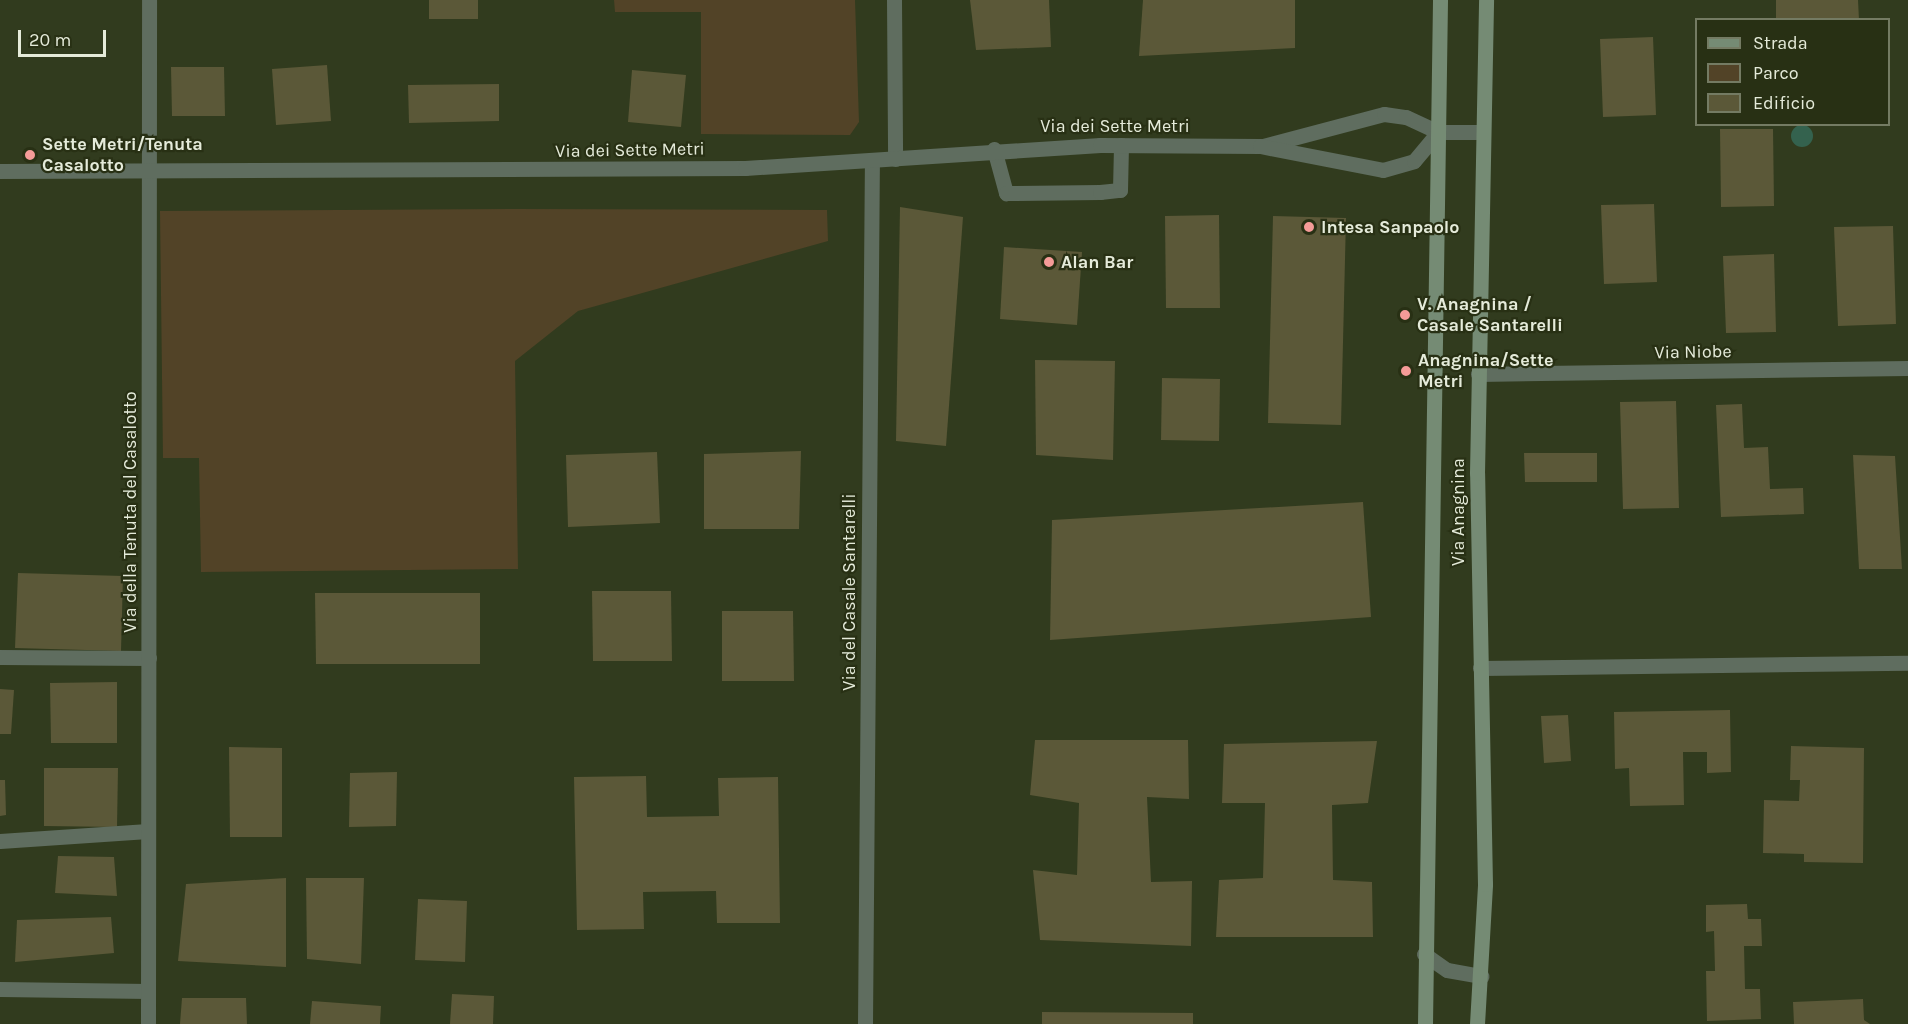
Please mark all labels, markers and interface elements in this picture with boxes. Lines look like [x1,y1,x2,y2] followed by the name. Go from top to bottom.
[21,18,110,56] scale bar
[1695,18,1890,126] legend
[29,29,71,51] text: 20 m
[1753,32,1808,54] text: Strada
[1753,62,1799,84] text: Parco
[1753,92,1815,114] text: Edificio
[1040,115,1190,137] street label: Via dei Sette Metri
[42,134,203,176] place label: Sette Metri/Tenuta Casalotto
[555,138,705,162] street label: Via dei Sette Metri
[23,148,37,162] marker: Sette Metri/Tenuta Casalotto
[1321,216,1460,238] place label: Intesa Sanpaolo
[1302,220,1316,234] marker: Intesa Sanpaolo
[1061,251,1133,273] place label: Alan Bar
[1042,255,1056,269] marker: Alan Bar
[1417,294,1563,336] place label: V. Anagnina / Casale Santarelli
[1398,308,1412,322] marker: V. Anagnina / Casale Santarelli
[1654,341,1732,363] street label: Via Niobe
[1418,350,1554,392] place label: Anagnina/Sette Metri
[1399,364,1413,378] marker: Anagnina/Sette Metri
[119,391,141,633] street label: Via della Tenuta del Casalotto
[1447,458,1469,566] street label: Via Anagnina
[838,493,860,691] street label: Via del Casale Santarelli

